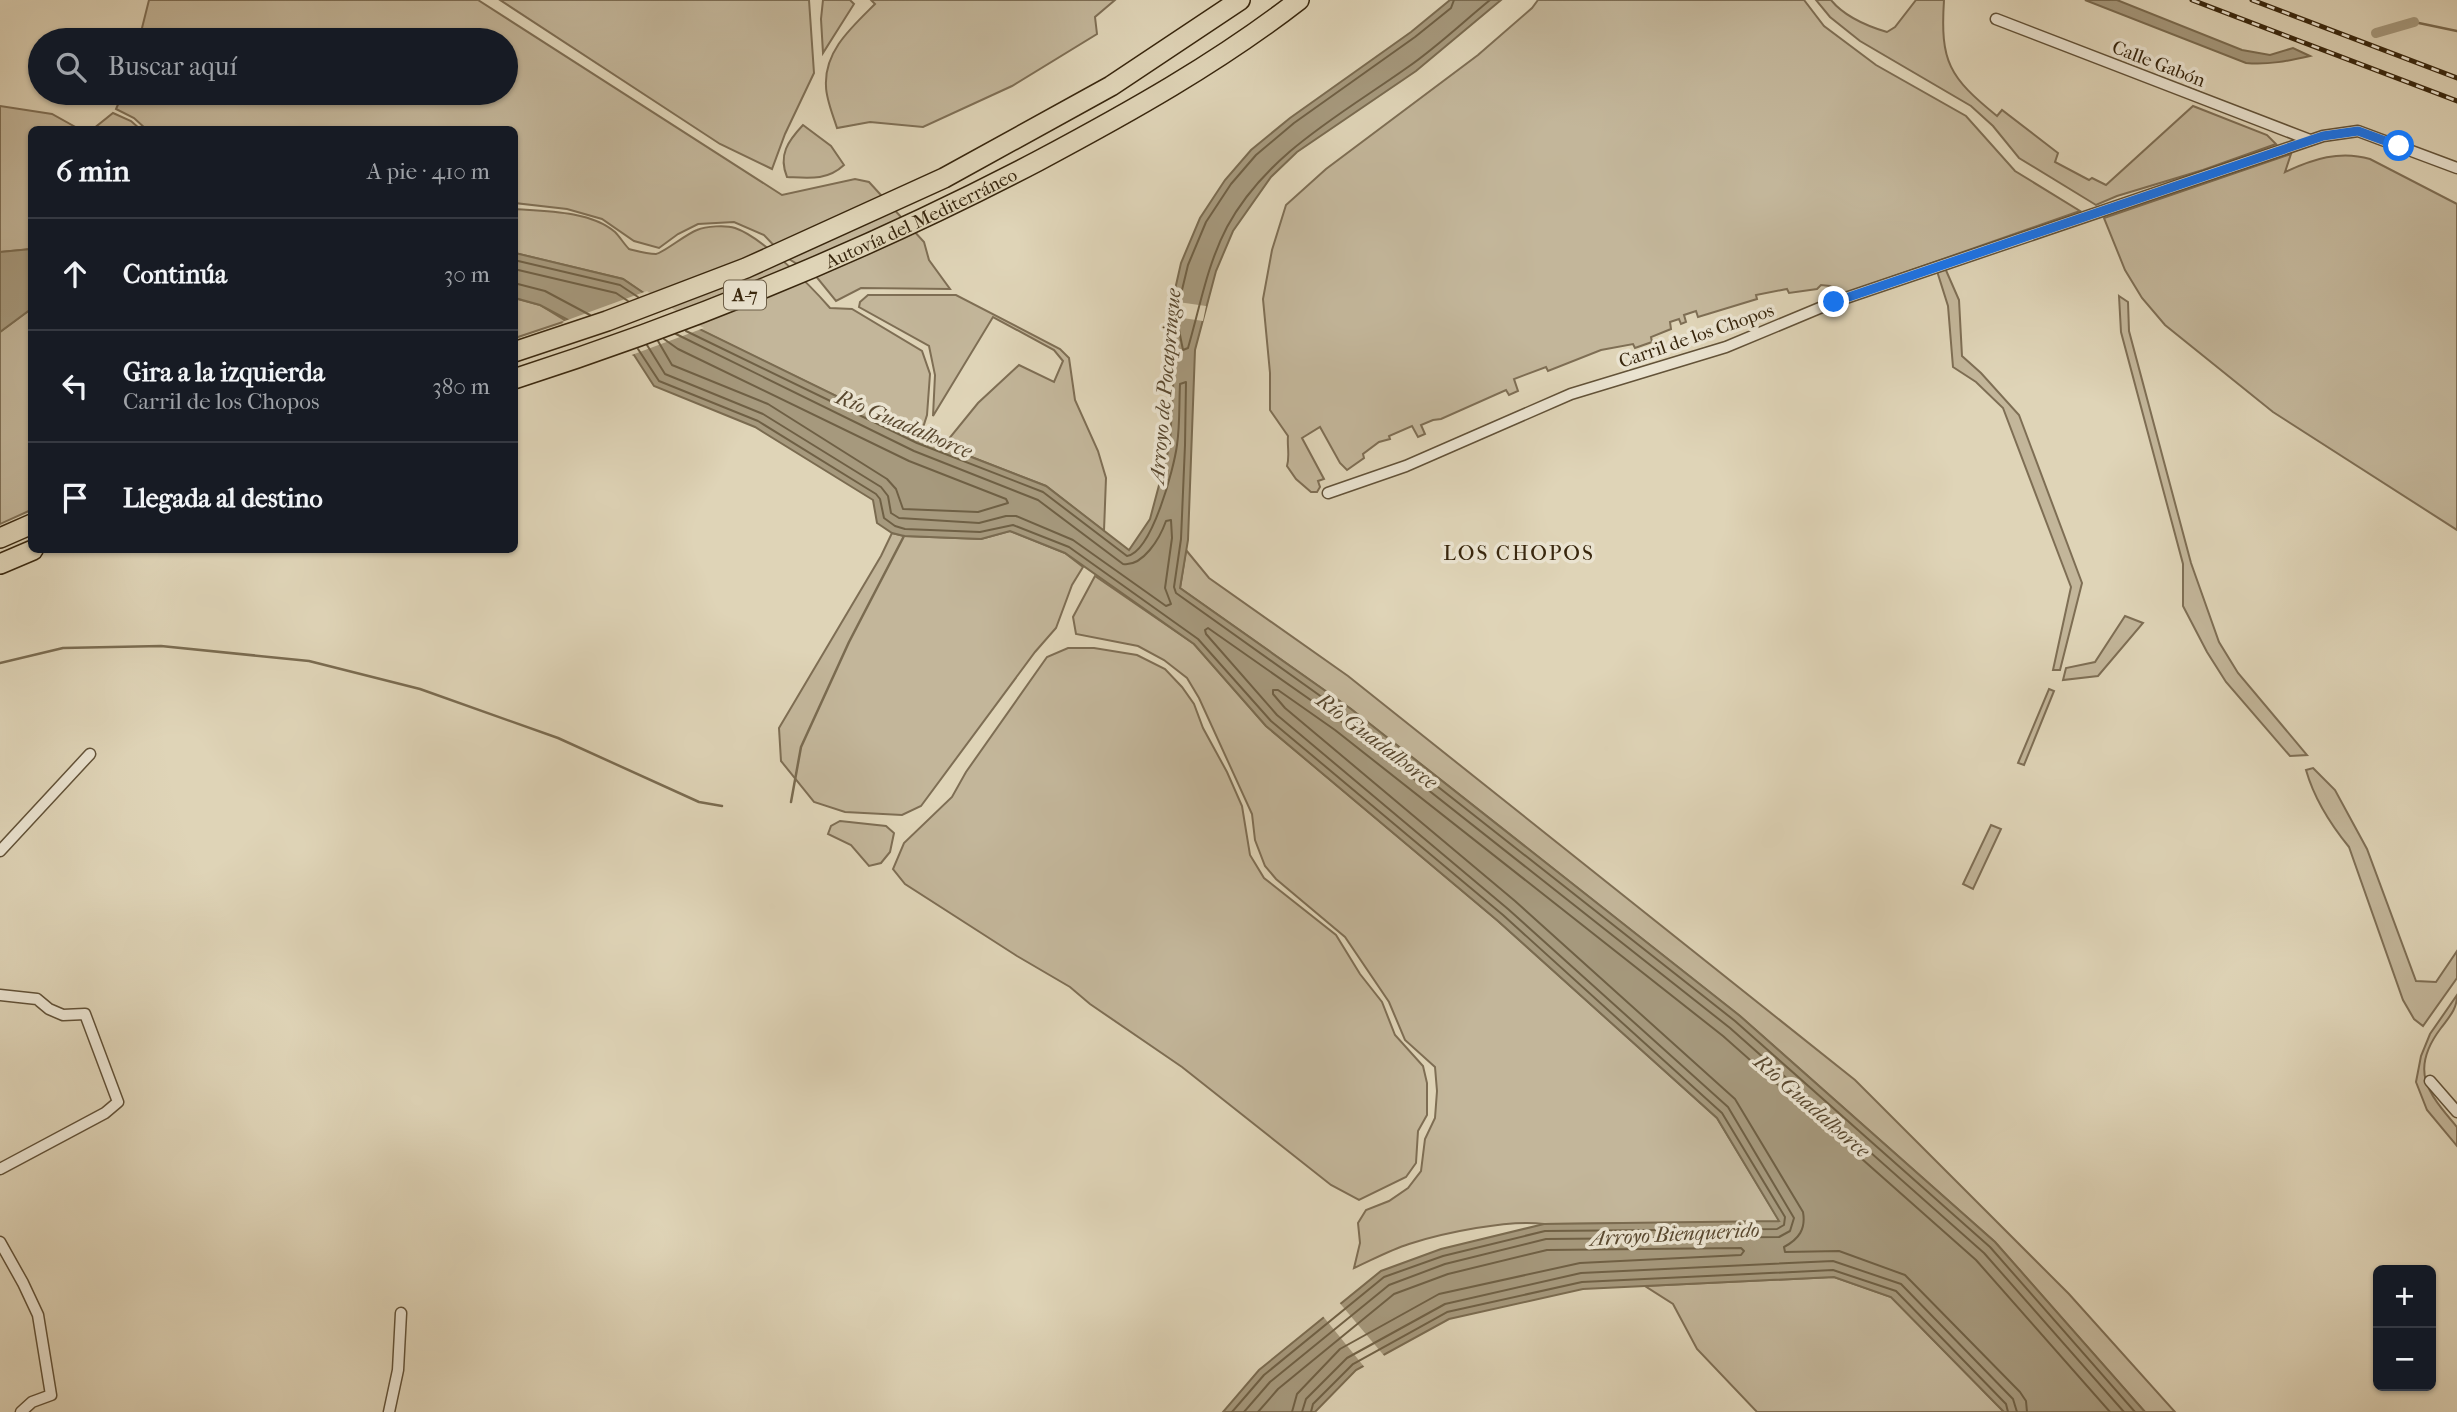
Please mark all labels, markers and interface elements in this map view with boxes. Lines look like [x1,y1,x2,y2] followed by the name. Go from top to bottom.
[28,28,518,105] search box
[2109,36,2208,92] street label: Calle Gabón
[52,48,90,86] icon: search
[108,51,237,82] text: Buscar aquí
[2383,130,2414,161] route start
[56,154,130,189] text: 6 min
[367,158,490,185] text: A pie · 410 m
[821,164,1021,273] street label: Autovía del Mediterráneo
[56,255,94,293] icon: ahead
[123,259,227,290] text: Continúa
[444,261,490,288] text: 30 m
[724,281,766,310] road number: A-7
[1818,286,1849,317] route end
[1144,287,1186,487] water label: Arroyo de Pocapringue
[1616,299,1777,373] street label: Carril de los Chopos
[123,357,325,388] text: Gira a la izquierda
[56,367,94,405] icon: left
[432,373,490,400] text: 380 m
[831,384,976,464] water label: Río Guadalhorce
[123,388,319,415] text: Carril de los Chopos
[56,479,94,517] icon: arrive
[123,483,323,514] text: Llegada al destino
[1443,541,1595,565] district label: LOS CHOPOS
[1310,687,1442,794] water label: Río Guadalhorce
[1748,1048,1875,1163] water label: Río Guadalhorce
[1587,1218,1760,1251] water label: Arroyo Bienquerido
[2373,1265,2436,1391] map controls
[2373,1265,2436,1328] button: +
[2373,1328,2436,1391] button: −

